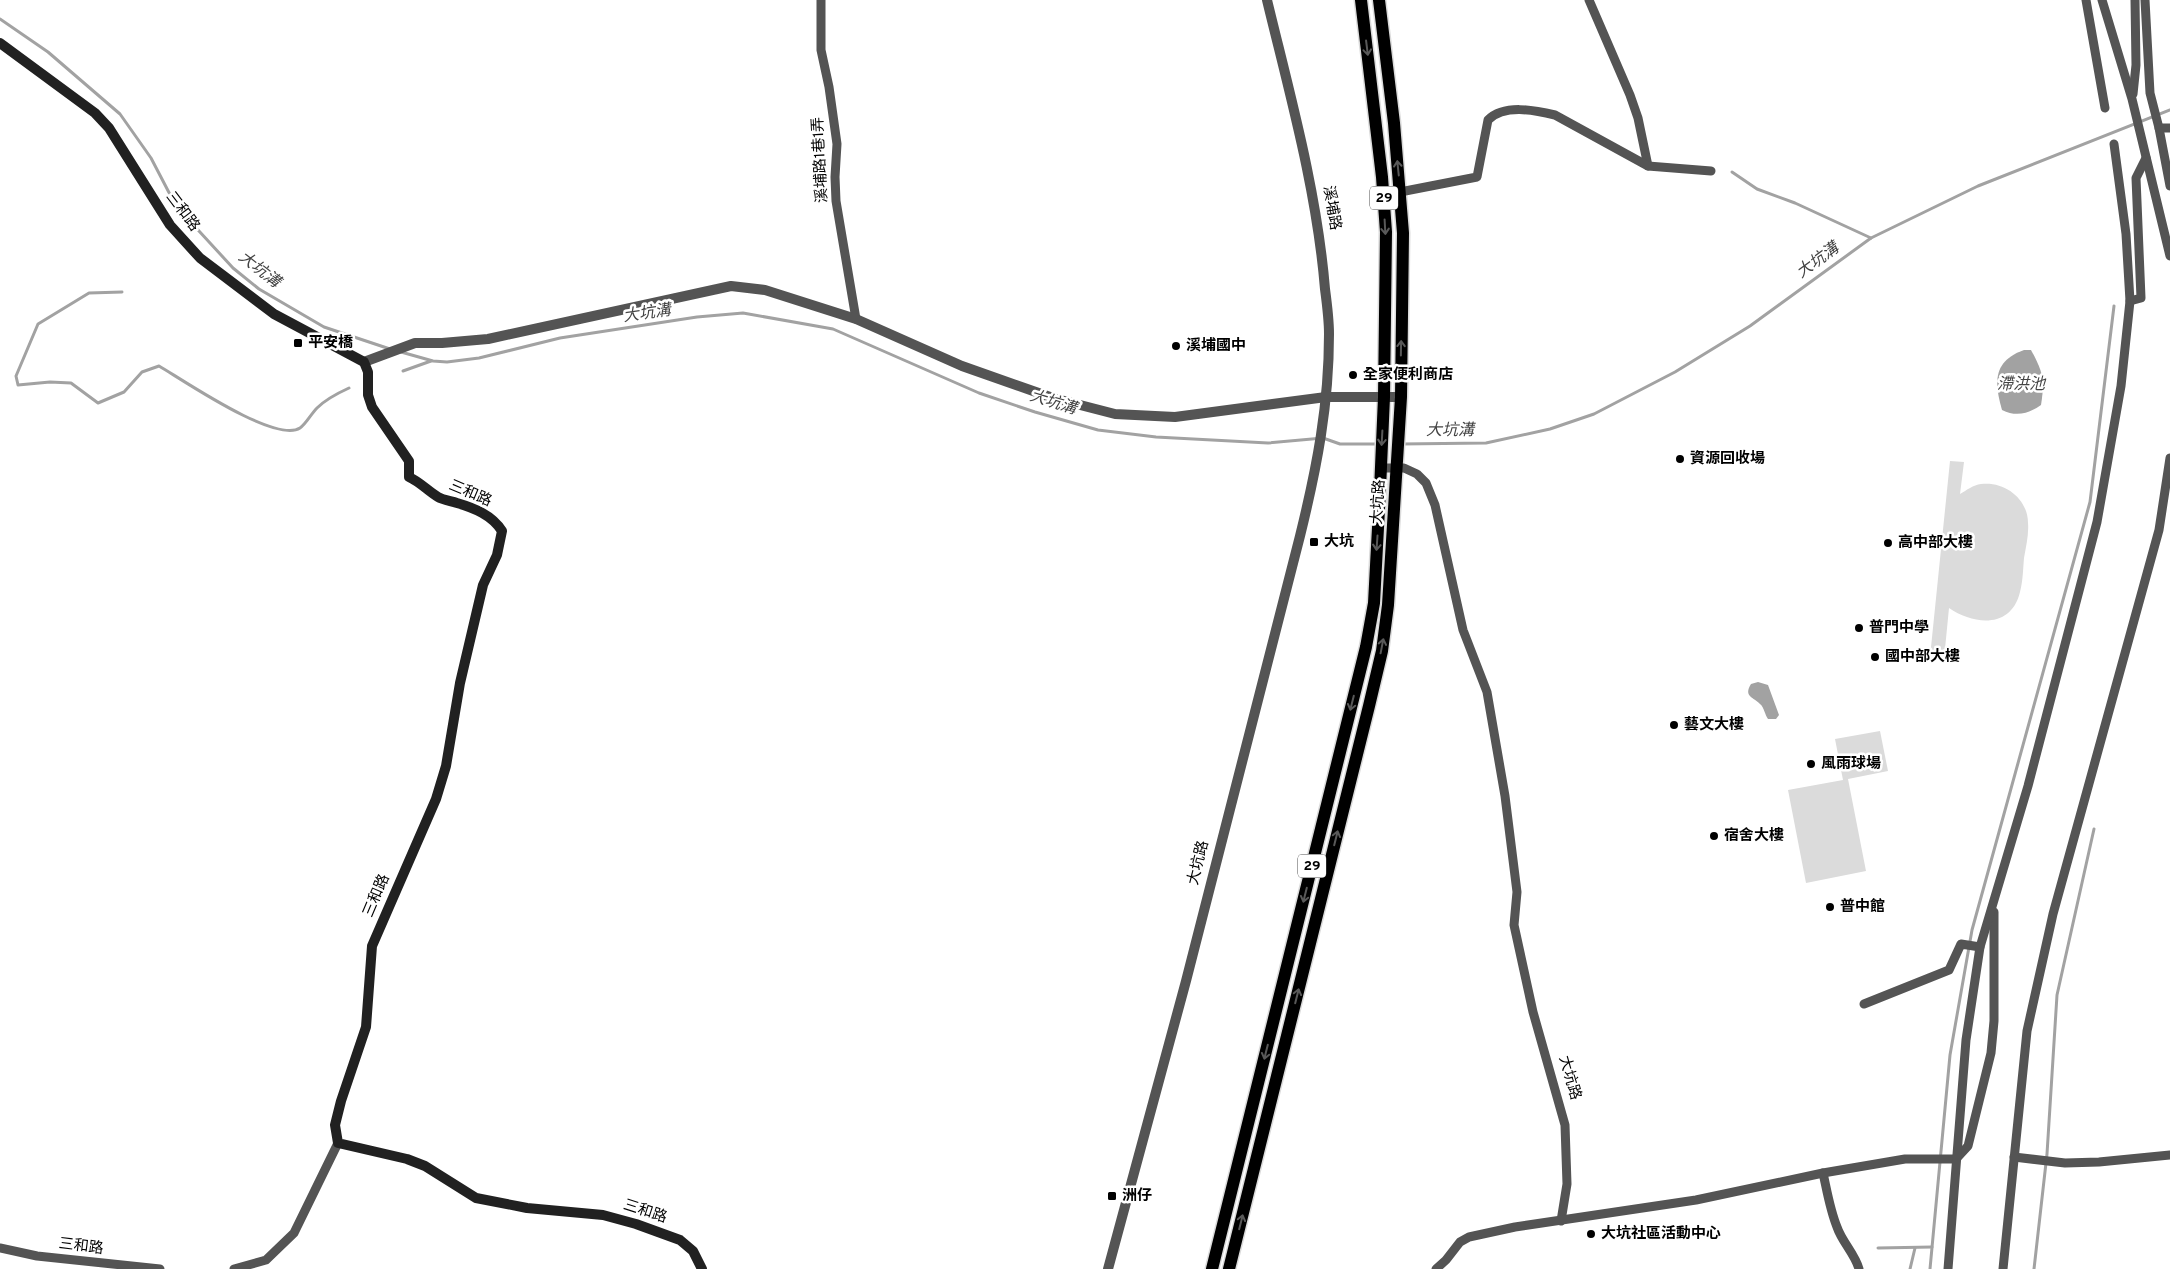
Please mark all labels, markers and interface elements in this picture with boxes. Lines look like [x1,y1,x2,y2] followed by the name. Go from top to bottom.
[1362,40,1372,56] one-way arrow
[808,116,833,204] street label: 溪埔路1巷1弄
[1393,161,1403,177] one-way arrow
[1318,184,1345,232] street label: 溪埔路
[1370,187,1398,210] road number: 29
[161,188,203,236] street label: 三和路
[1381,219,1390,235] one-way arrow
[1793,238,1845,283] water label: 大坑溝
[234,247,286,294] water label: 大坑溝
[622,300,674,327] water label: 大坑溝
[308,334,354,353] place label: 平安橋
[1186,336,1246,356] place label: 溪埔國中
[292,337,304,349] marker: 平安橋
[1170,340,1182,352] marker: 溪埔國中
[1396,341,1406,357] one-way arrow
[1363,365,1453,385] place label: 全家便利商店
[1347,369,1359,381] marker: 全家便利商店
[1997,375,2047,395] water label: 滯洪池
[1027,386,1081,420] water label: 大坑溝
[1426,421,1476,441] water label: 大坑溝
[1378,430,1387,446] one-way arrow
[1690,449,1765,469] place label: 資源回收場
[1674,453,1686,465] marker: 資源回收場
[446,476,494,512] street label: 三和路
[1367,479,1390,525] street label: 大坑路
[1324,532,1354,552] place label: 大坑
[1898,534,1973,553] place label: 高中部大樓
[1373,535,1382,551] one-way arrow
[1308,536,1320,548] marker: 大坑
[1882,537,1894,549] marker: 高中部大樓
[1869,618,1929,638] place label: 普門中學
[1853,622,1865,634] marker: 普門中學
[1378,639,1388,655] one-way arrow
[1885,648,1960,667] place label: 國中部大樓
[1869,651,1881,663] marker: 國中部大樓
[1347,694,1356,710] one-way arrow
[1684,716,1744,735] place label: 藝文大樓
[1668,719,1680,731] marker: 藝文大樓
[1821,755,1881,774] place label: 風雨球場
[1805,758,1817,770] marker: 風雨球場
[1724,827,1784,846] place label: 宿舍大樓
[1708,830,1720,842] marker: 宿舍大樓
[1332,831,1341,847] one-way arrow
[1183,839,1214,887] street label: 大坑路
[1298,854,1326,878] road number: 29
[359,872,395,920] street label: 三和路
[1300,886,1309,902] one-way arrow
[1840,897,1885,917] place label: 普中館
[1824,901,1836,913] marker: 普中館
[1293,989,1302,1005] one-way arrow
[1261,1044,1270,1060] one-way arrow
[1554,1053,1585,1102] street label: 大坑路
[1122,1187,1152,1206] place label: 洲仔
[1106,1190,1118,1202] marker: 洲仔
[621,1196,669,1228] street label: 三和路
[1237,1214,1246,1230] one-way arrow
[1601,1224,1721,1244] place label: 大坑社區活動中心
[1585,1228,1597,1240] marker: 大坑社區活動中心
[58,1235,104,1259] street label: 三和路

